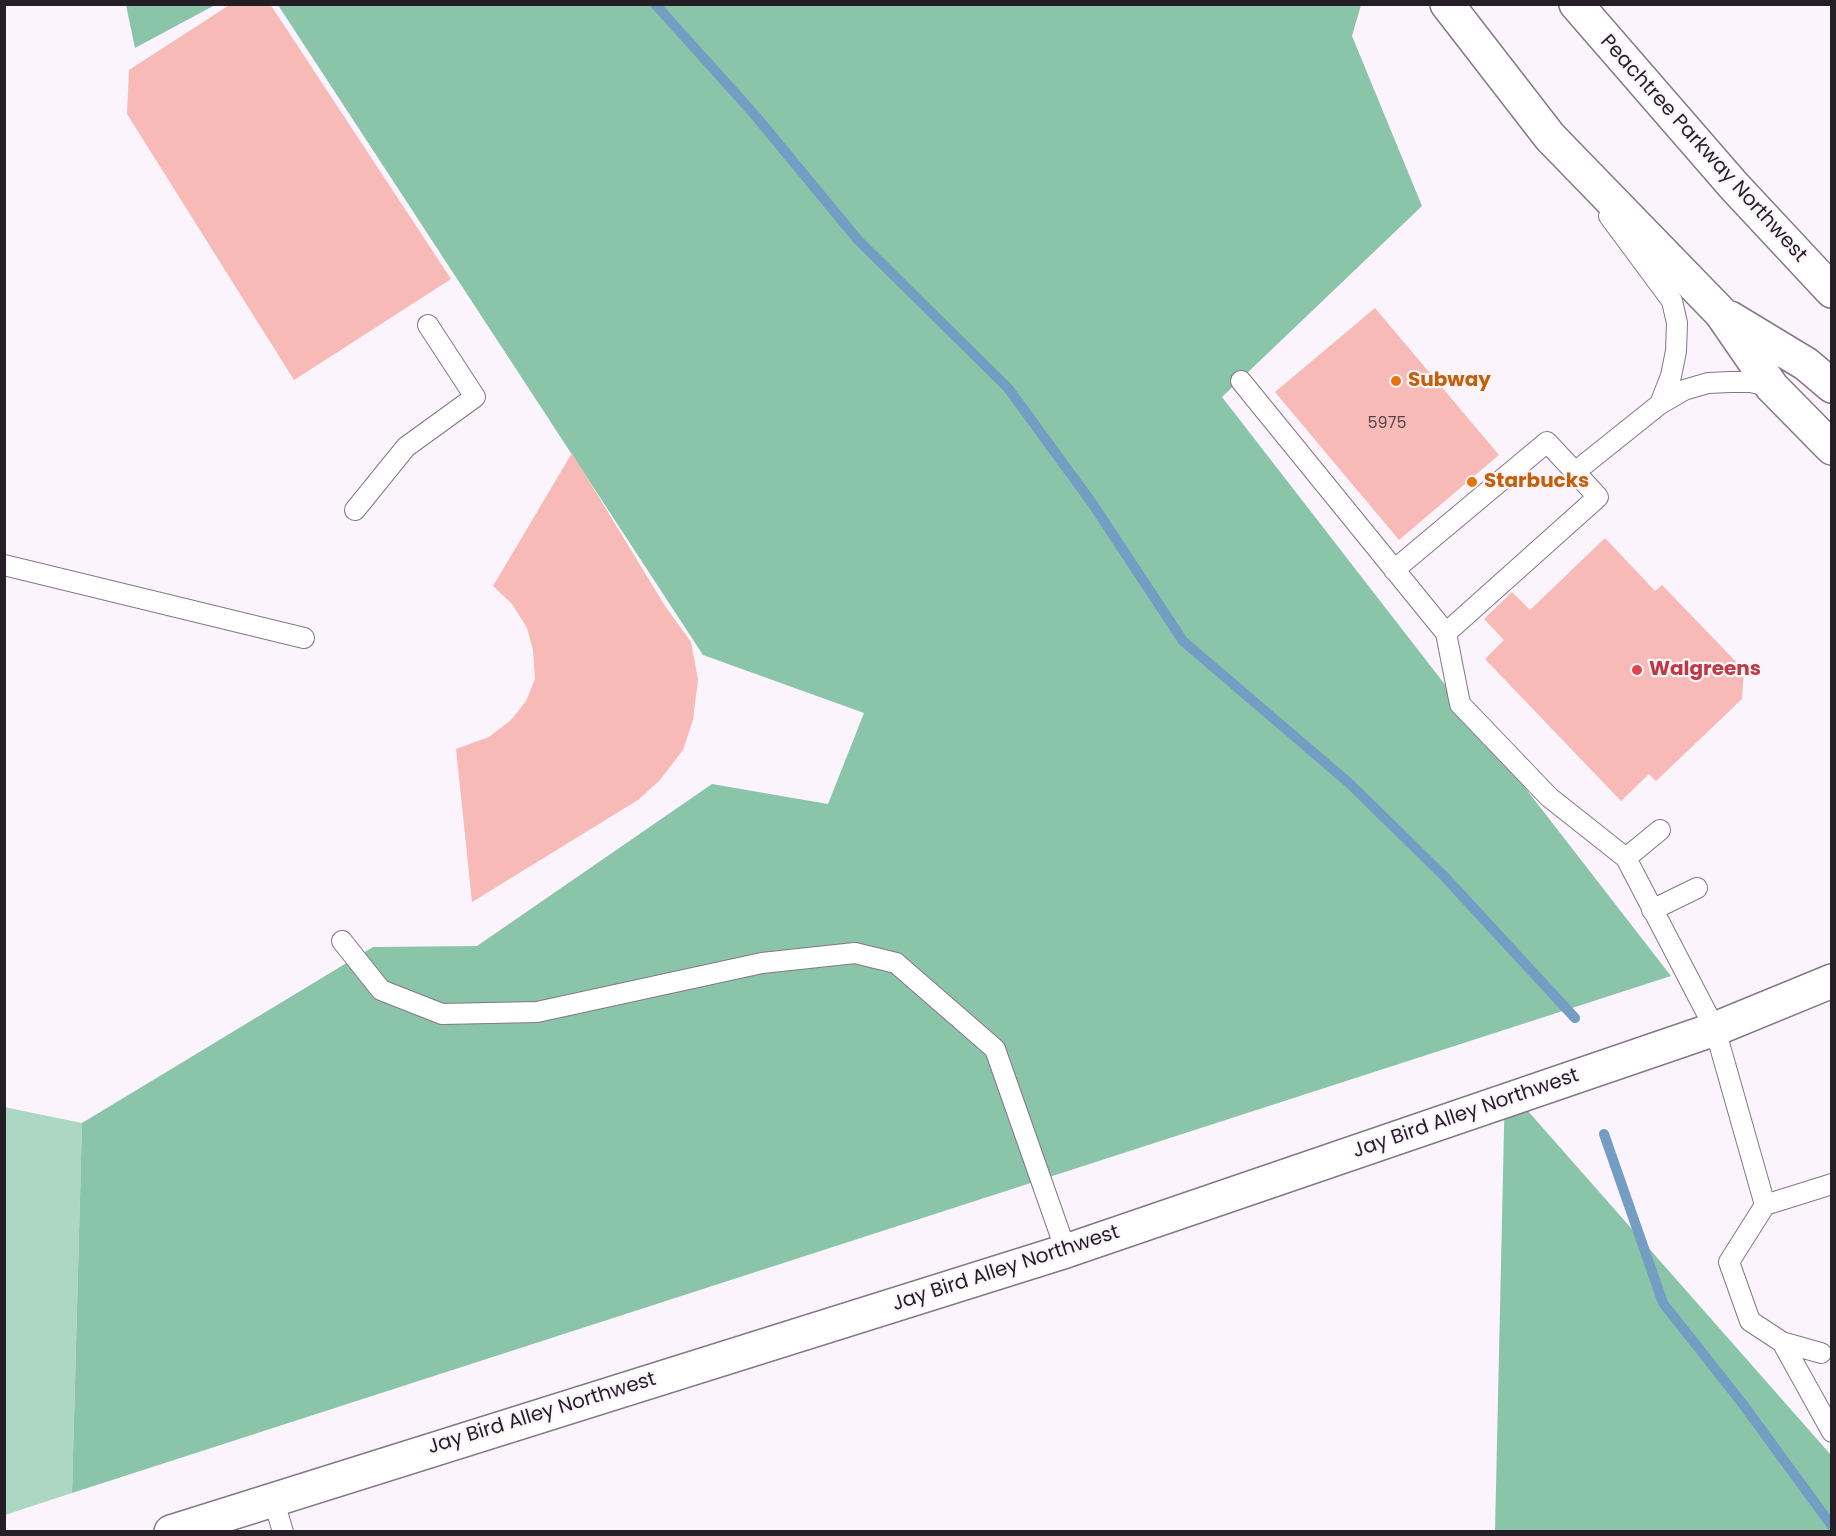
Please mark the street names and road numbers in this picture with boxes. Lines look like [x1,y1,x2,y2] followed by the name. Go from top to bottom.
[1595,30,1811,268] street label: Peachtree Parkway Northwest
[1350,1064,1582,1164] street label: Jay Bird Alley Northwest
[889,1221,1123,1317] street label: Jay Bird Alley Northwest
[425,1368,659,1460] street label: Jay Bird Alley Northwest

